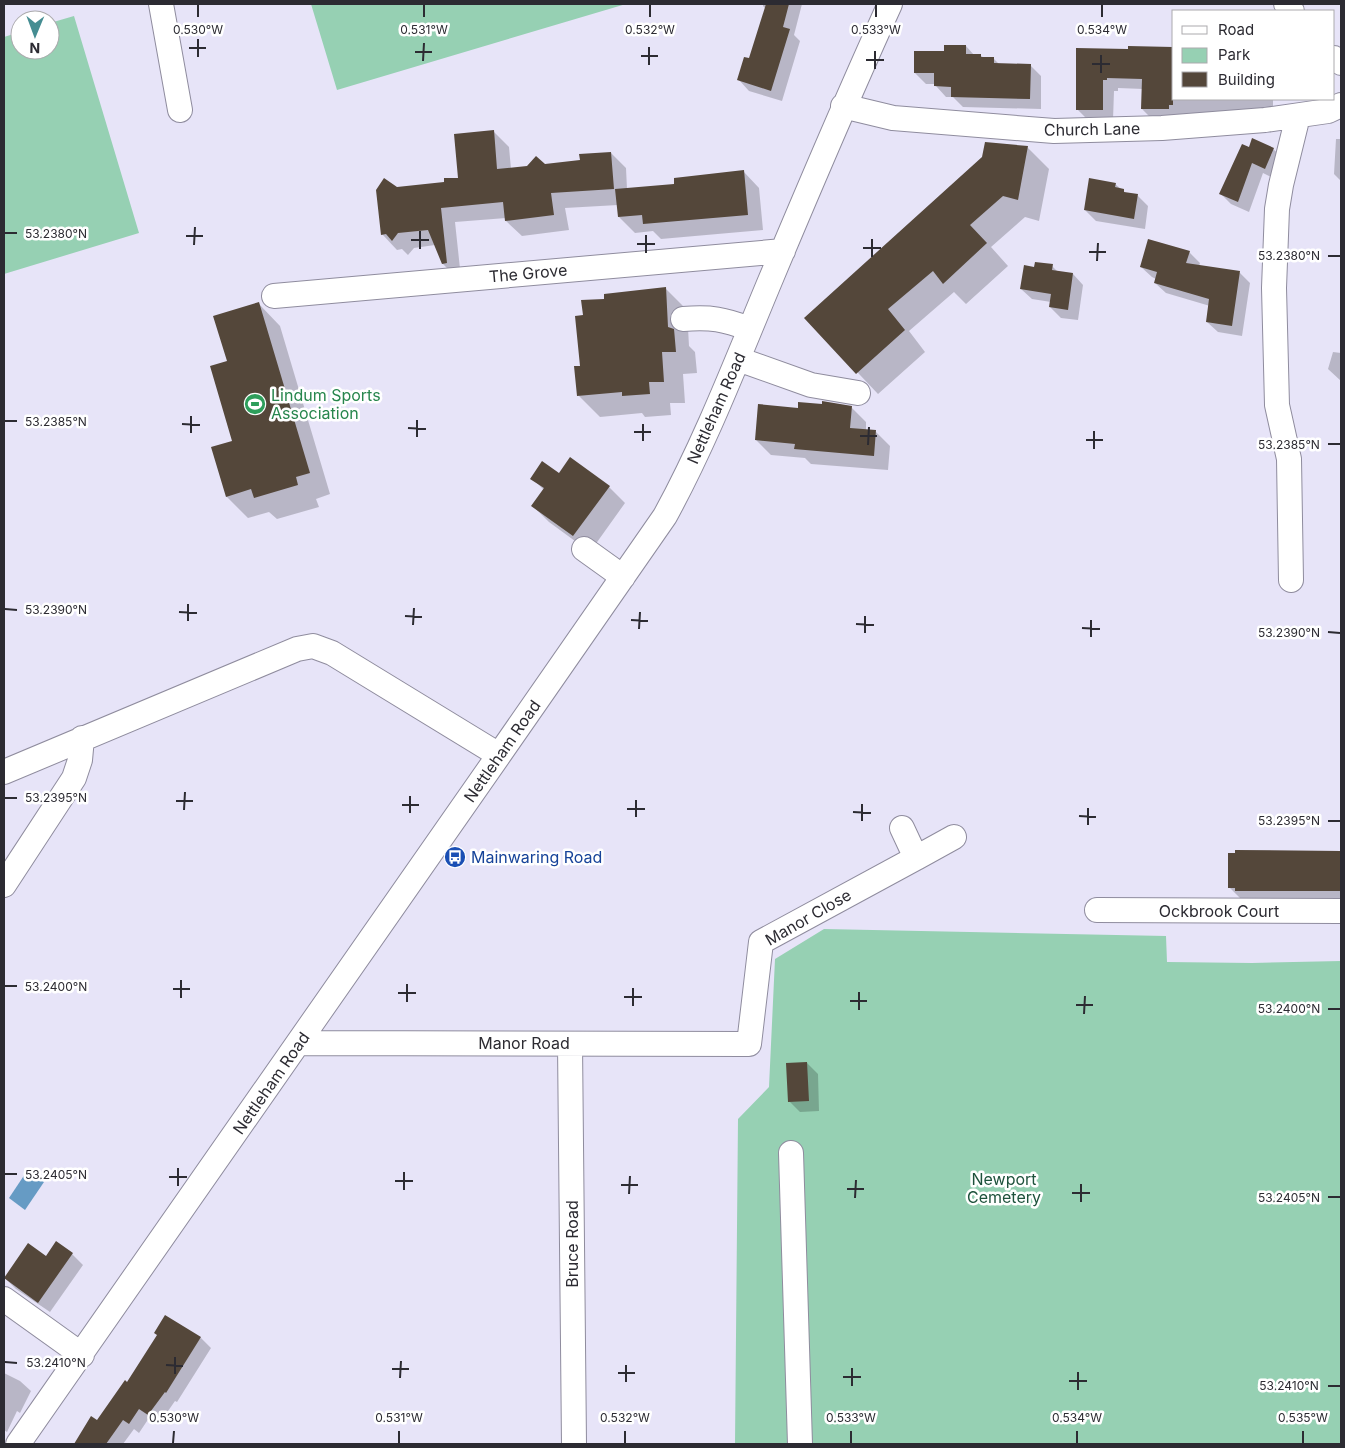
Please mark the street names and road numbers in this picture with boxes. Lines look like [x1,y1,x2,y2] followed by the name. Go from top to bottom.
[1044,118,1140,140] street label: Church Lane
[488,260,568,286] street label: The Grove
[682,349,750,467] street label: Nettleham Road
[459,696,545,806] street label: Nettleham Road
[761,884,855,950] street label: Manor Close
[1159,901,1279,921] street label: Ockbrook Court
[228,1028,314,1138] street label: Nettleham Road
[478,1033,570,1053] street label: Manor Road
[562,1200,582,1288] street label: Bruce Road

